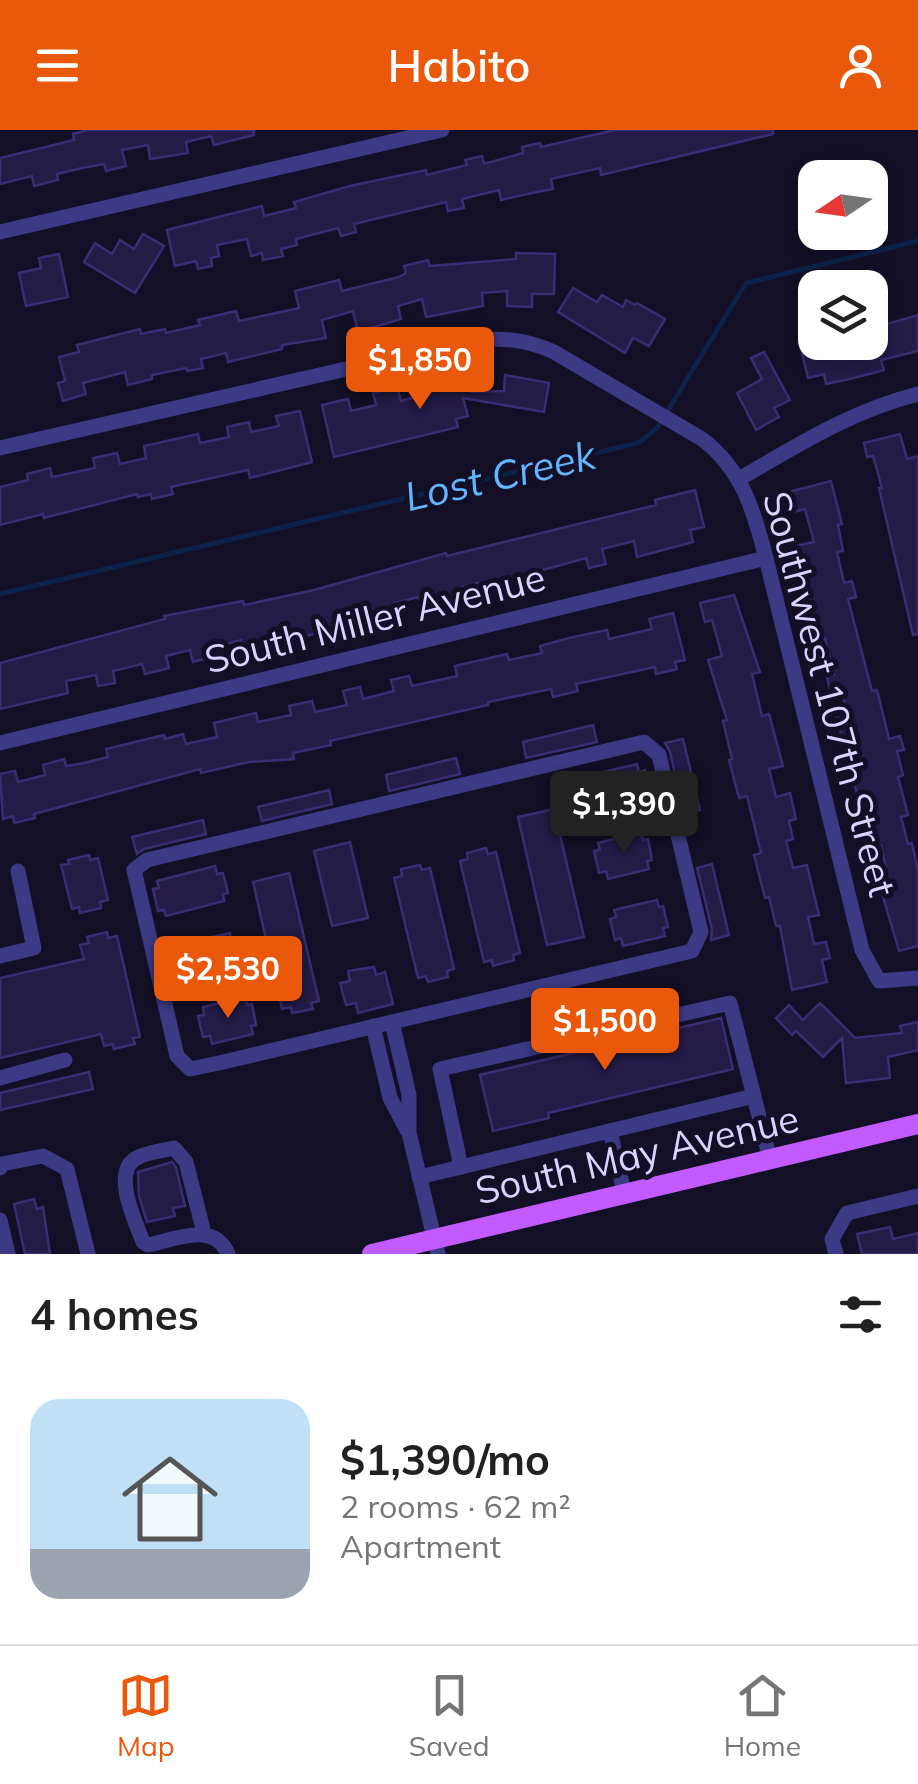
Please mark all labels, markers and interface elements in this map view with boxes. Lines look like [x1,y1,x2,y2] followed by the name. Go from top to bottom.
[388,37,530,93] text: Habito
[30,38,85,93] icon: menu
[833,38,888,93] icon: person
[798,160,888,250] north arrow
[798,160,888,360] map controls
[798,270,888,360] button: layers
[339,327,501,412] pin: $1,850
[368,339,472,379] text: $1,850
[400,429,601,521] water label: Lost Creek
[753,486,907,901] street label: Southwest 107th Street
[199,552,550,684] street label: South Miller Avenue
[543,771,705,856] pin: $1,390
[572,783,676,823] text: $1,390
[147,936,309,1021] pin: $2,530
[176,948,280,988] text: $2,530
[524,988,686,1073] pin: $1,500
[553,1000,657,1040] text: $1,500
[470,1093,803,1215] street label: South May Avenue
[833,1287,888,1342] icon: filters
[30,1288,199,1341] text: 4 homes
[340,1433,550,1486] text: $1,390/mo
[110,1439,230,1559] icon: home
[340,1486,571,1526] text: 2 rooms · 62 m²
[340,1526,501,1566] text: Apartment
[117,1668,175,1763] tab: Map
[409,1668,490,1763] tab: Saved
[724,1668,801,1763] tab: Home

